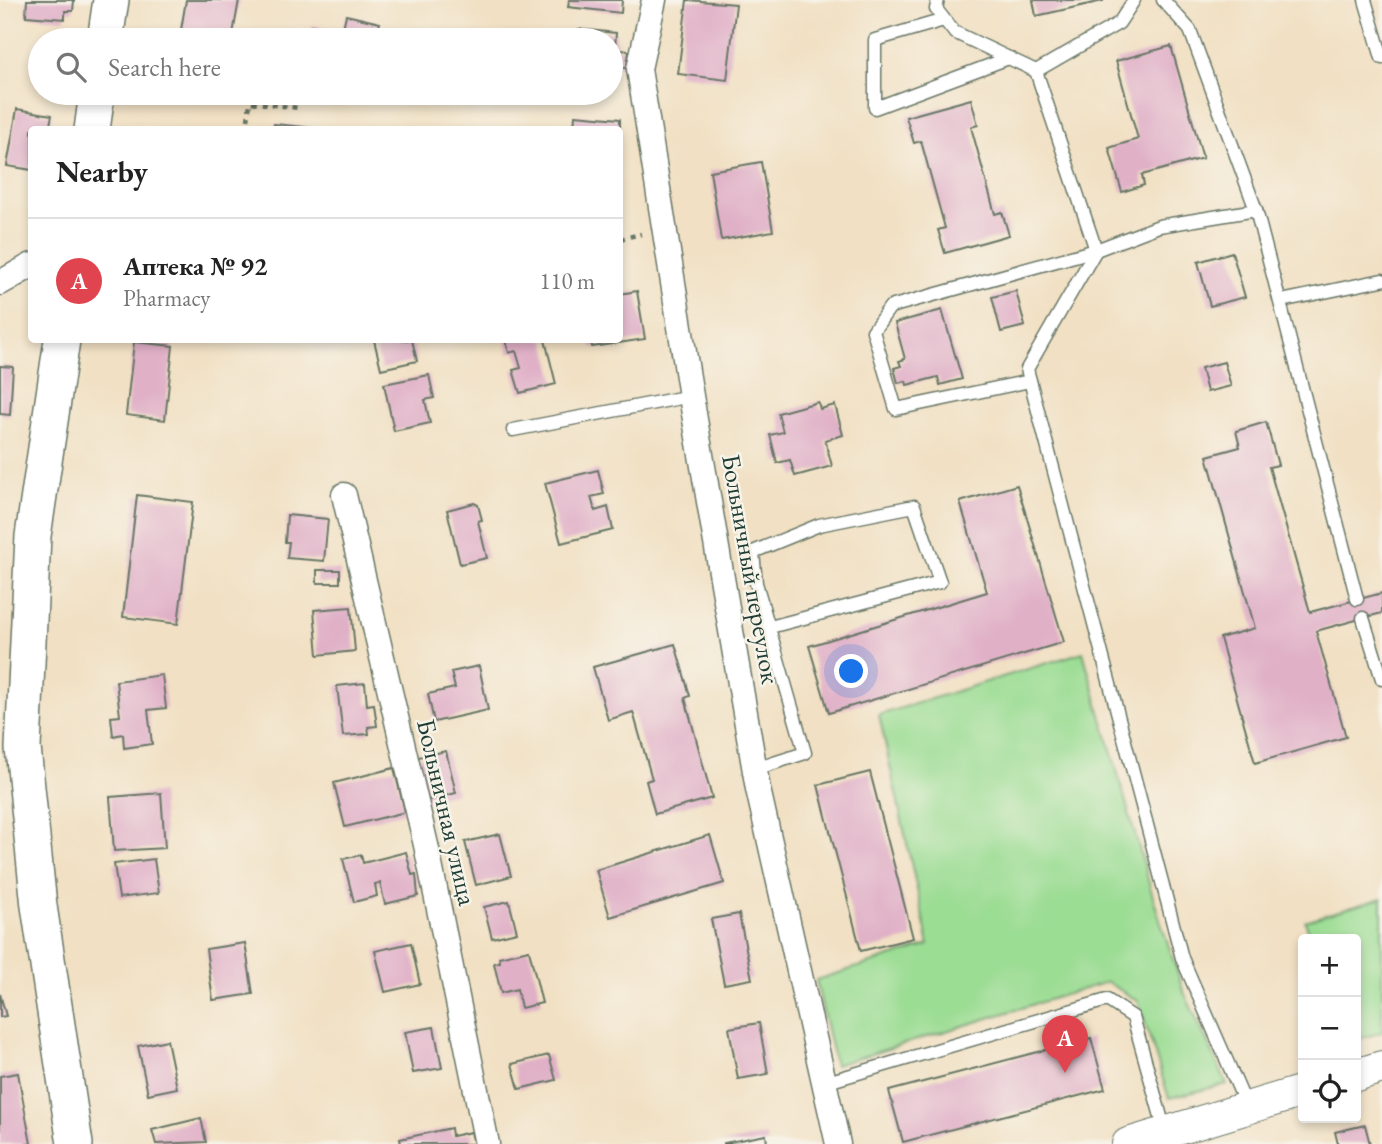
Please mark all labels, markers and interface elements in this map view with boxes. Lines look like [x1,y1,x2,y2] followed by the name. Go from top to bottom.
[28,28,623,105] search box
[52,48,90,86] icon: search
[108,50,221,84] text: Search here
[56,152,148,191] text: Nearby
[123,249,268,283] text: Аптека № 92
[71,266,87,296] text: A
[539,266,595,296] text: 110 m
[123,283,210,313] text: Pharmacy
[714,451,788,687] street label: Больничный переулок
[834,654,868,688] your location
[409,715,485,909] street label: Больничная улица
[1298,934,1361,1123] map controls
[1298,934,1361,997] button: +
[1298,997,1361,1060] button: −
[1042,1015,1088,1073] pin: A
[1298,1060,1361,1123] button: locate

